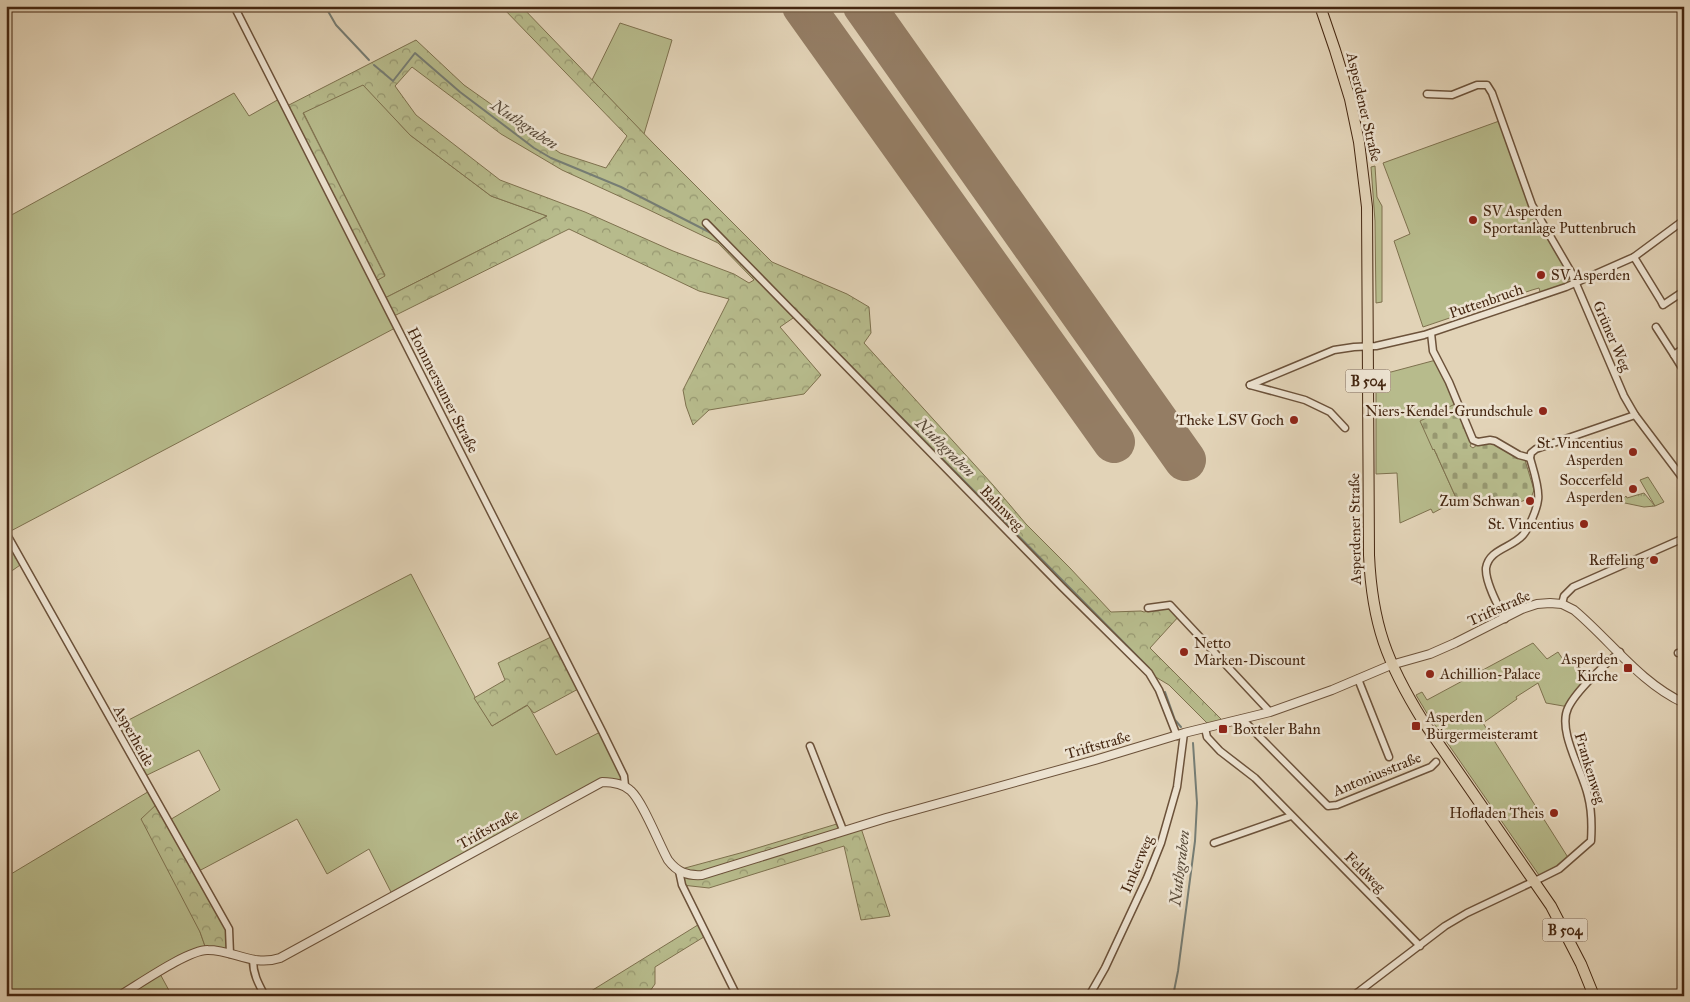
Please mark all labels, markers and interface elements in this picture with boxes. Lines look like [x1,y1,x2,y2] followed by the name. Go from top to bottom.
[1342,50,1385,163] street label: Asperdener Straße
[487,95,562,154] water label: Nuthgraben
[1483,202,1637,237] place label: SV Asperden Sportanlage Puttenbruch
[1467,214,1479,226] marker: SV Asperden Sportanlage Puttenbruch
[1551,266,1630,284] place label: SV Asperden
[1535,269,1547,281] marker: SV Asperden
[1447,280,1526,322] street label: Puttenbruch
[1589,298,1635,375] street label: Grüner Weg
[404,324,482,456] street label: Hommersumer Straße
[1346,370,1390,392] road number: B 504
[1365,402,1533,420] place label: Niers-Kendel-Grundschule
[1537,405,1549,417] marker: Niers-Kendel-Grundschule
[1176,411,1285,429] place label: Theke LSV Goch
[911,413,980,481] water label: Nuthgraben
[1288,414,1300,426] marker: Theke LSV Goch
[1537,434,1623,469] place label: St. Vincentius Asperden
[1627,446,1639,458] marker: St. Vincentius Asperden
[1559,471,1623,506] place label: Soccerfeld Asperden
[1345,473,1365,586] street label: Asperdener Straße
[976,482,1028,535] street label: Bahnweg
[1627,483,1639,495] marker: Soccerfeld Asperden
[1439,492,1520,510] place label: Zum Schwan
[1524,495,1536,507] marker: Zum Schwan
[1488,515,1574,533] place label: St. Vincentius
[1578,518,1590,530] marker: St. Vincentius
[1589,551,1645,569] place label: Reffeling
[1648,554,1660,566] marker: Reffeling
[1465,586,1533,630] street label: Triftstraße
[1194,634,1306,669] place label: Netto Marken-Discount
[1178,646,1190,658] marker: Netto Marken-Discount
[1560,650,1618,685] place label: Asperden Kirche
[1622,662,1634,674] marker: Asperden Kirche
[1439,665,1541,683] place label: Achillion-Palace
[1424,668,1436,680] marker: Achillion-Palace
[109,701,158,770] street label: Asperheide
[1425,708,1539,743] place label: Asperden Bürgermeisteramt
[1233,720,1321,738] place label: Boxteler Bahn
[1410,720,1422,732] marker: Asperden Bürgermeisteramt
[1217,723,1229,735] marker: Boxteler Bahn
[1063,727,1133,763] street label: Triftstraße
[1571,730,1610,807] street label: Frankenweg
[1329,748,1424,800] street label: Antoniusstraße
[1449,804,1544,822] place label: Hofladen Theis
[454,805,522,853] street label: Triftstraße
[1548,807,1560,819] marker: Hofladen Theis
[1165,828,1194,908] water label: Nuthgraben
[1117,832,1158,895] street label: Imkerweg
[1341,848,1390,897] street label: Feldweg
[1542,918,1588,942] road number: B 504

